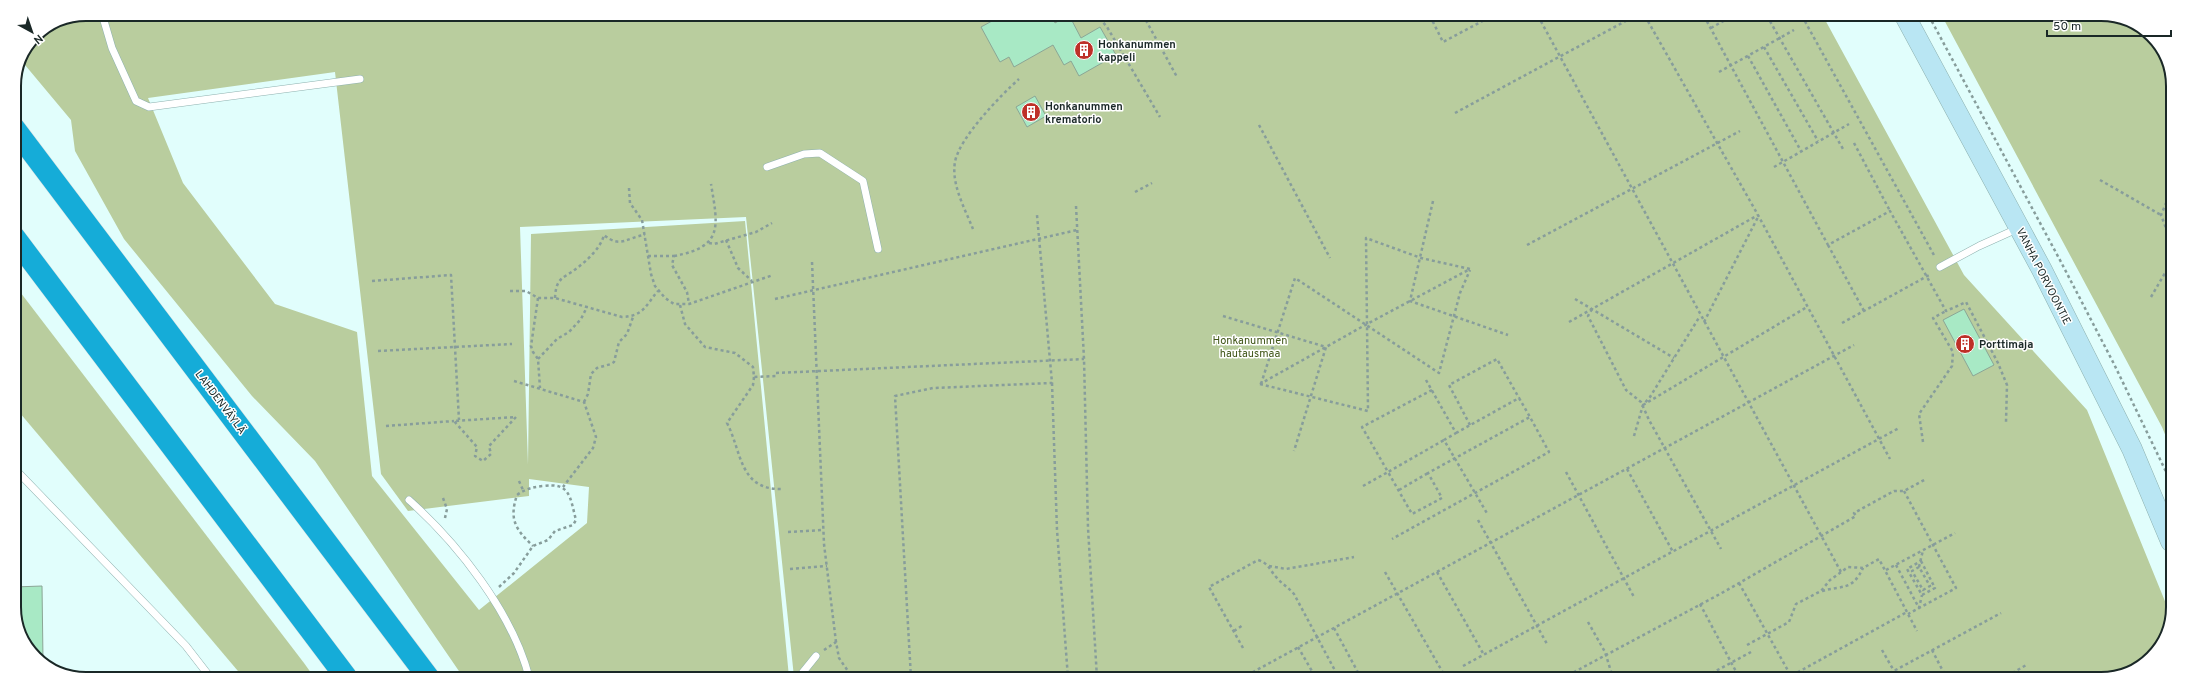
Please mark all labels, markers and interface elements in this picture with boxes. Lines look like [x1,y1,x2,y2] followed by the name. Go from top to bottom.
[12,12,52,52] north arrow
[2047,12,2171,38] scale bar
[2053,19,2081,35] text: 50 m
[30,31,45,47] text: N
[1098,38,1176,65] place label: Honkanummen kappeli
[1073,39,1095,61] building icon: Honkanummen kappeli
[1045,100,1123,127] place label: Honkanummen krematorio
[1020,101,1042,123] building icon: Honkanummen krematorio
[2013,226,2074,327] street label: VANHA PORVOONTIE
[1954,333,1976,355] building icon: Porttimaja
[1212,334,1288,361] park label: Honkanummen hautausmaa
[1979,338,2033,352] place label: Porttimaja
[192,367,250,437] street label: LAHDENVÄYLÄ

